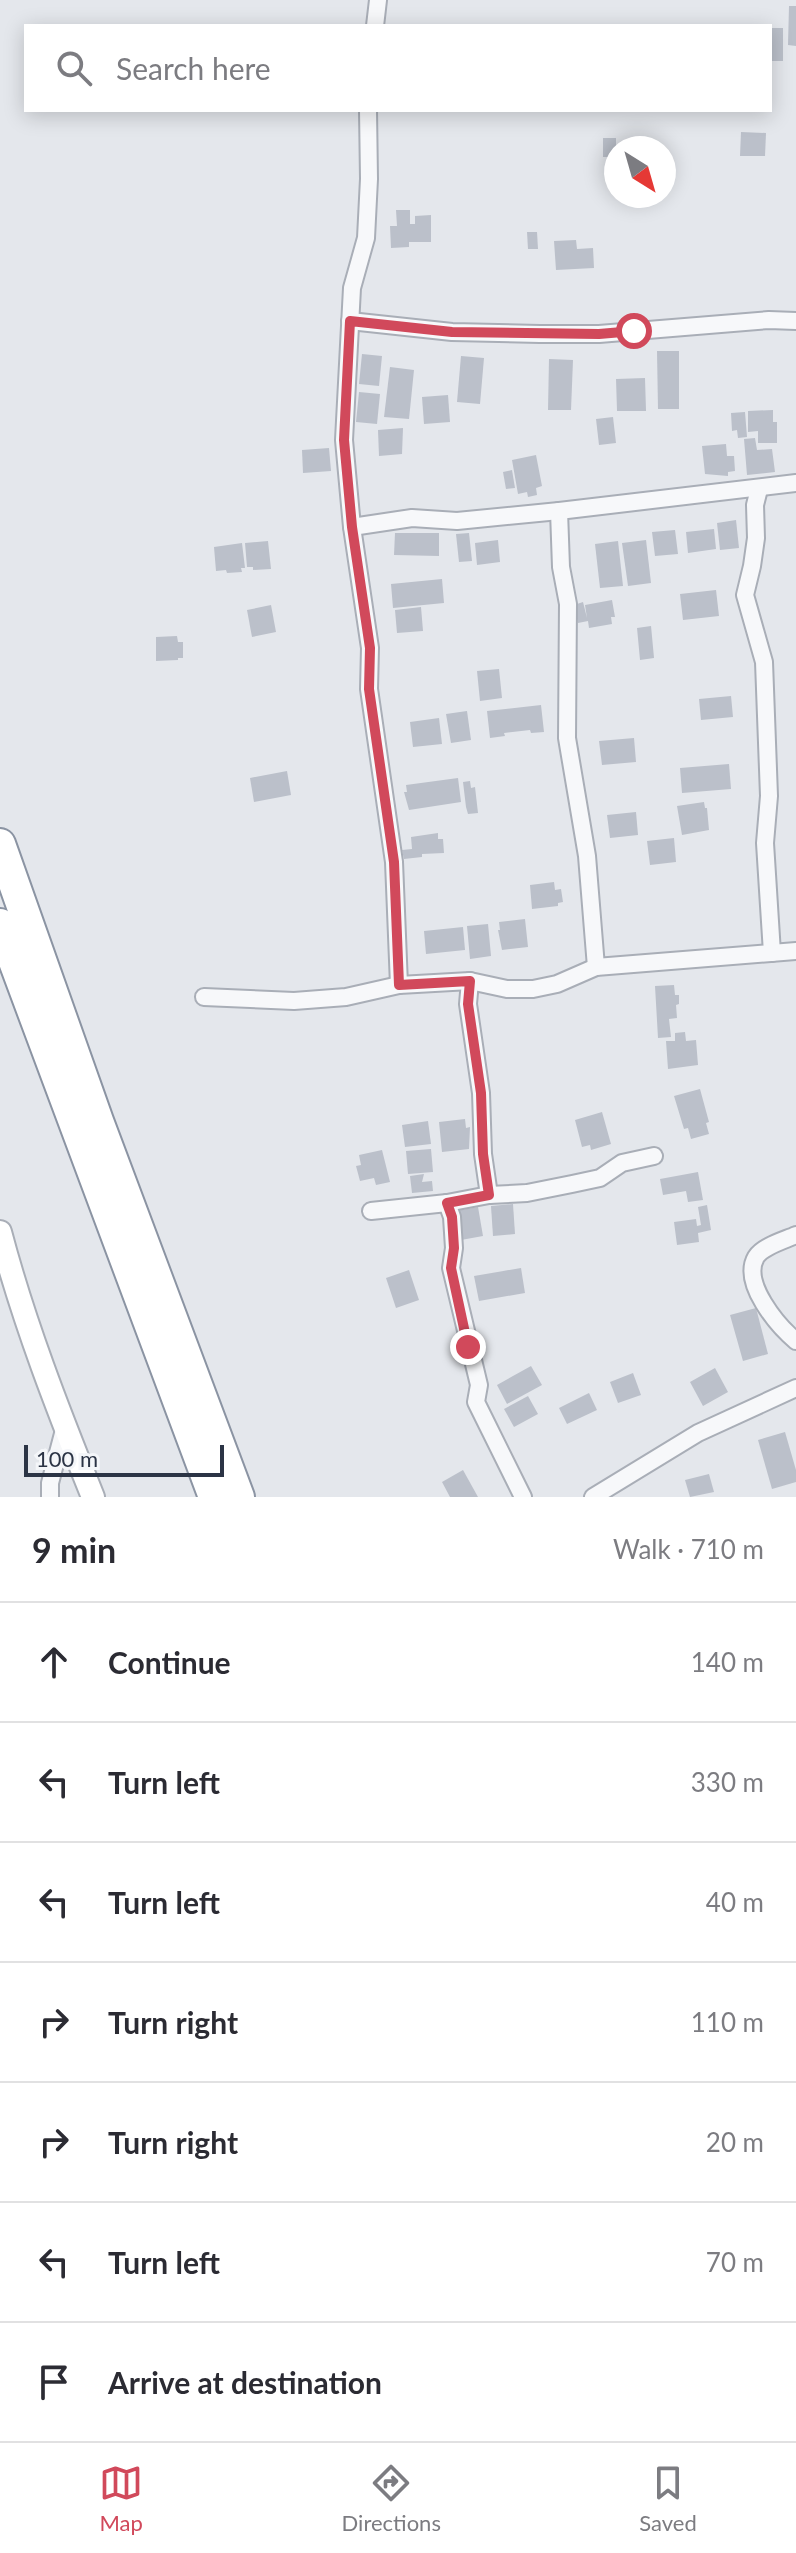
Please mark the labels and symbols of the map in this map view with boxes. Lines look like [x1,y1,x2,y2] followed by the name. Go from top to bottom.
[604,136,676,208] north arrow
[616,313,652,349] route start
[450,1329,486,1365] route end
[24,1441,224,1477] scale bar

